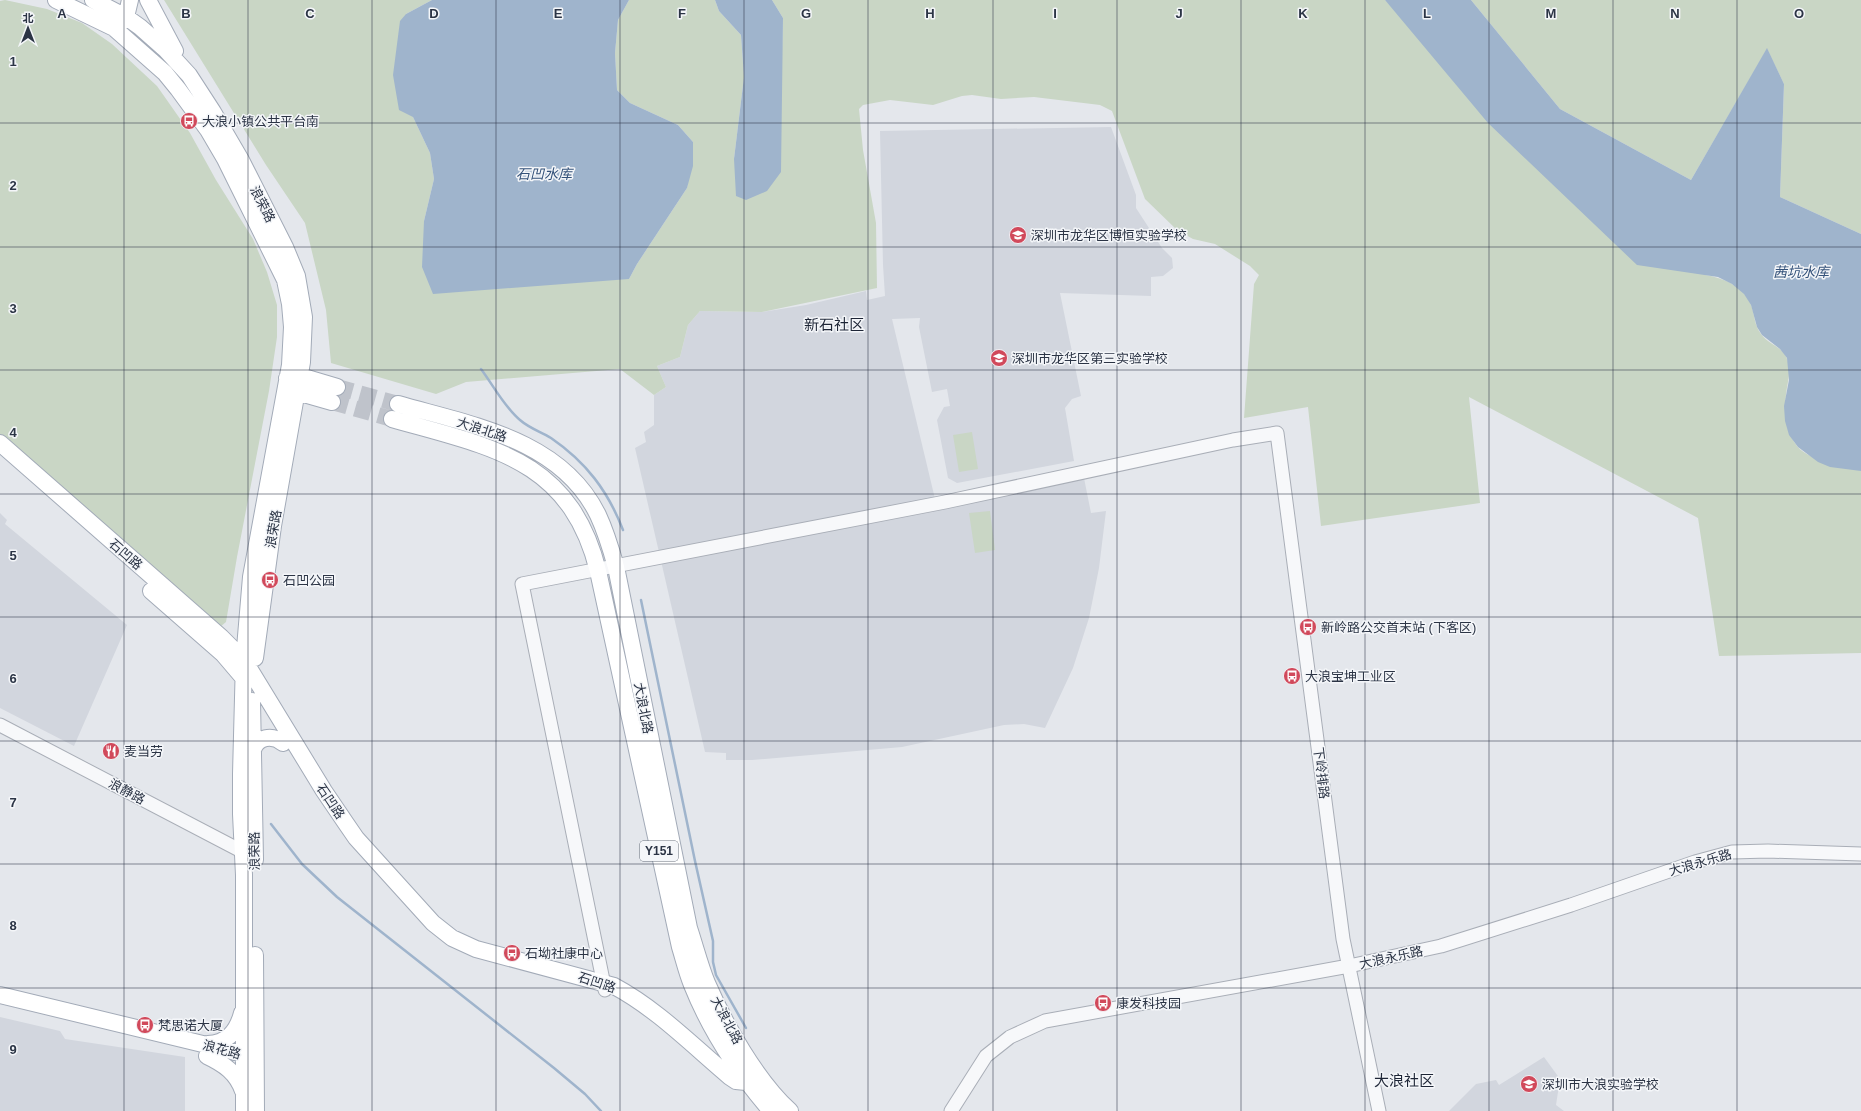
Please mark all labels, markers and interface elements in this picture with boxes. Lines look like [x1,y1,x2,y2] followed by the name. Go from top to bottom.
[57,6,67,21] text: A
[181,6,191,21] text: B
[305,6,315,21] text: C
[429,6,439,21] text: D
[554,6,563,21] text: E
[678,6,686,21] text: F
[801,6,811,21] text: G
[925,6,935,21] text: H
[1053,6,1057,21] text: I
[1175,6,1183,21] text: J
[1298,6,1308,21] text: K
[1423,6,1431,21] text: L
[1546,6,1556,21] text: M
[1670,6,1680,21] text: N
[1794,6,1804,21] text: O
[8,8,48,48] north arrow
[23,12,34,24] text: 北
[9,54,17,69] text: 1
[179,111,199,131] bus stop icon: 大浪小镇公共平台南
[202,114,319,129] place label: 大浪小镇公共平台南
[516,166,574,182] water label: 石凹水库
[9,178,17,193] text: 2
[247,183,278,225] street label: 浪荣路
[1008,225,1028,245] school or university icon: 深圳市龙华区博恒实验学校
[1031,228,1187,243] place label: 深圳市龙华区博恒实验学校
[1773,264,1831,280] water label: 茜坑水库
[9,301,17,316] text: 3
[804,316,864,333] district label: 新石社区
[989,348,1009,368] school or university icon: 深圳市龙华区第三实验学校
[1012,351,1168,366] place label: 深圳市龙华区第三实验学校
[455,414,509,445] street label: 大浪北路
[9,425,17,440] text: 4
[263,509,284,550] street label: 浪荣路
[106,536,145,573] street label: 石凹路
[9,548,17,563] text: 5
[260,570,280,590] bus stop icon: 石凹公园
[283,573,335,588] place label: 石凹公园
[1298,617,1318,637] bus stop icon: 新岭路公交首末站 (下客区)
[1321,620,1476,635] place label: 新岭路公交首末站 (下客区)
[1282,666,1302,686] bus stop icon: 大浪宝坤工业区
[1305,669,1396,684] place label: 大浪宝坤工业区
[9,671,17,686] text: 6
[631,681,656,735] street label: 大浪北路
[101,741,121,761] restaurant icon: 麦当劳
[124,744,163,759] place label: 麦当劳
[1311,746,1332,800] street label: 下岭排路
[106,776,148,807] street label: 浪静路
[313,781,348,822] street label: 石凹路
[9,795,17,810] text: 7
[247,831,262,871] street label: 浪荣路
[640,841,678,861] road number: Y151
[1667,846,1733,879] street label: 大浪永乐路
[9,918,17,933] text: 8
[502,943,522,963] bus stop icon: 石坳社康中心
[1358,943,1424,972] street label: 大浪永乐路
[525,946,603,961] place label: 石坳社康中心
[576,969,618,996] street label: 石凹路
[1093,993,1113,1013] bus stop icon: 康发科技园
[708,994,745,1047] street label: 大浪北路
[1116,996,1181,1011] place label: 康发科技园
[135,1015,155,1035] bus stop icon: 梵思诺大厦
[158,1018,223,1033] place label: 梵思诺大厦
[201,1037,243,1062] street label: 浪花路
[9,1042,17,1057] text: 9
[1374,1072,1434,1089] district label: 大浪社区
[1519,1074,1539,1094] school or university icon: 深圳市大浪实验学校
[1542,1077,1659,1092] place label: 深圳市大浪实验学校

